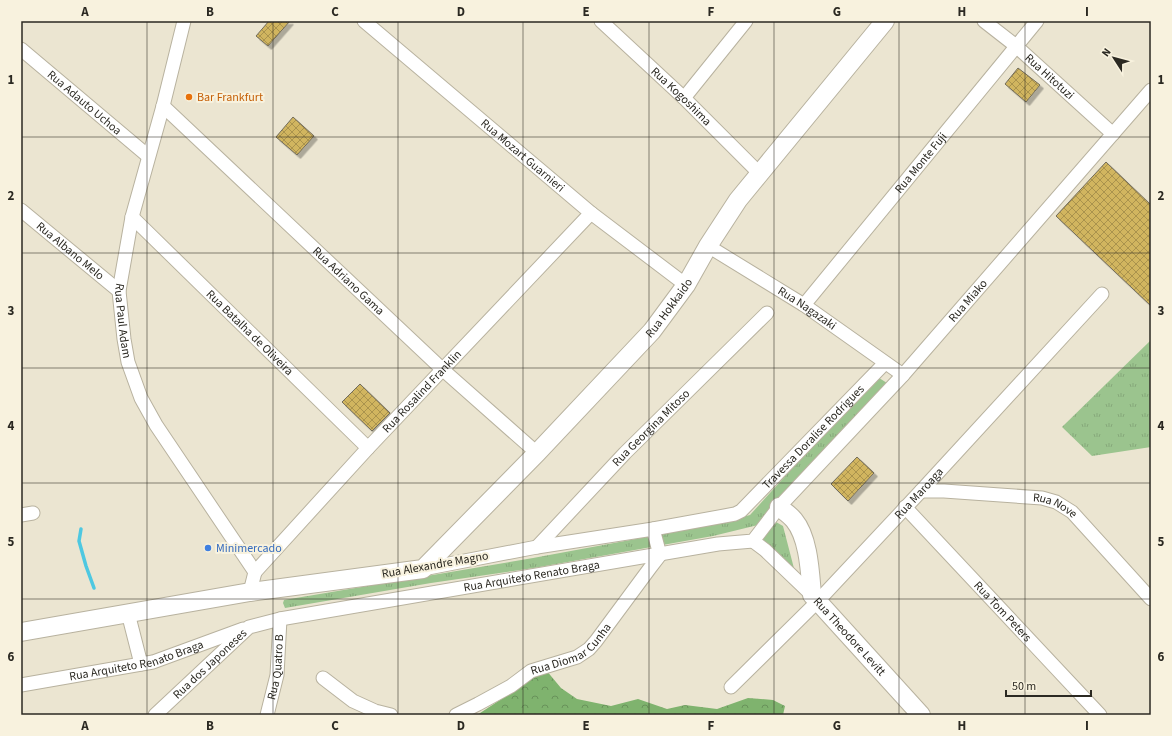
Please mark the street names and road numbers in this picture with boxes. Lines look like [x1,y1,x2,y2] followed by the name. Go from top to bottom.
[1021,50,1078,103] street label: Rua Hitotuzi
[647,63,715,129] street label: Rua Kogoshima
[44,66,125,139] street label: Rua Adauto Uchoa
[477,115,569,196] street label: Rua Mozart Guarnieri
[891,129,951,197] street label: Rua Monte Fuji
[33,218,108,284] street label: Rua Albano Melo
[309,243,388,319] street label: Rua Adriano Gama
[641,275,697,341] street label: Rua Hokkaido
[944,275,991,326] street label: Rua Miako
[110,282,136,360] street label: Rua Paul Adam
[775,282,840,334] street label: Rua Nagazaki
[202,286,297,379] street label: Rua Batalha de Oliveira
[378,346,465,436] street label: Rua Rosalind Franklin
[758,381,868,493] street label: Travessa Doralise Rodrigues
[608,385,694,470] street label: Rua Georgina Mitoso
[891,464,947,523] street label: Rua Maroaga
[1032,489,1082,522] street label: Rua Nove
[380,547,490,583] street label: Rua Alexandre Magno
[462,556,601,596] street label: Rua Arquiteto Renato Braga
[970,577,1036,645] street label: Rua Tom Peters
[809,593,890,680] street label: Rua Theodore Levitt
[528,619,615,679] street label: Rua Diomar Cunha
[169,625,251,703] street label: Rua dos Japoneses
[263,634,288,702] street label: Rua Quatro B
[68,636,206,685] street label: Rua Arquiteto Renato Braga

